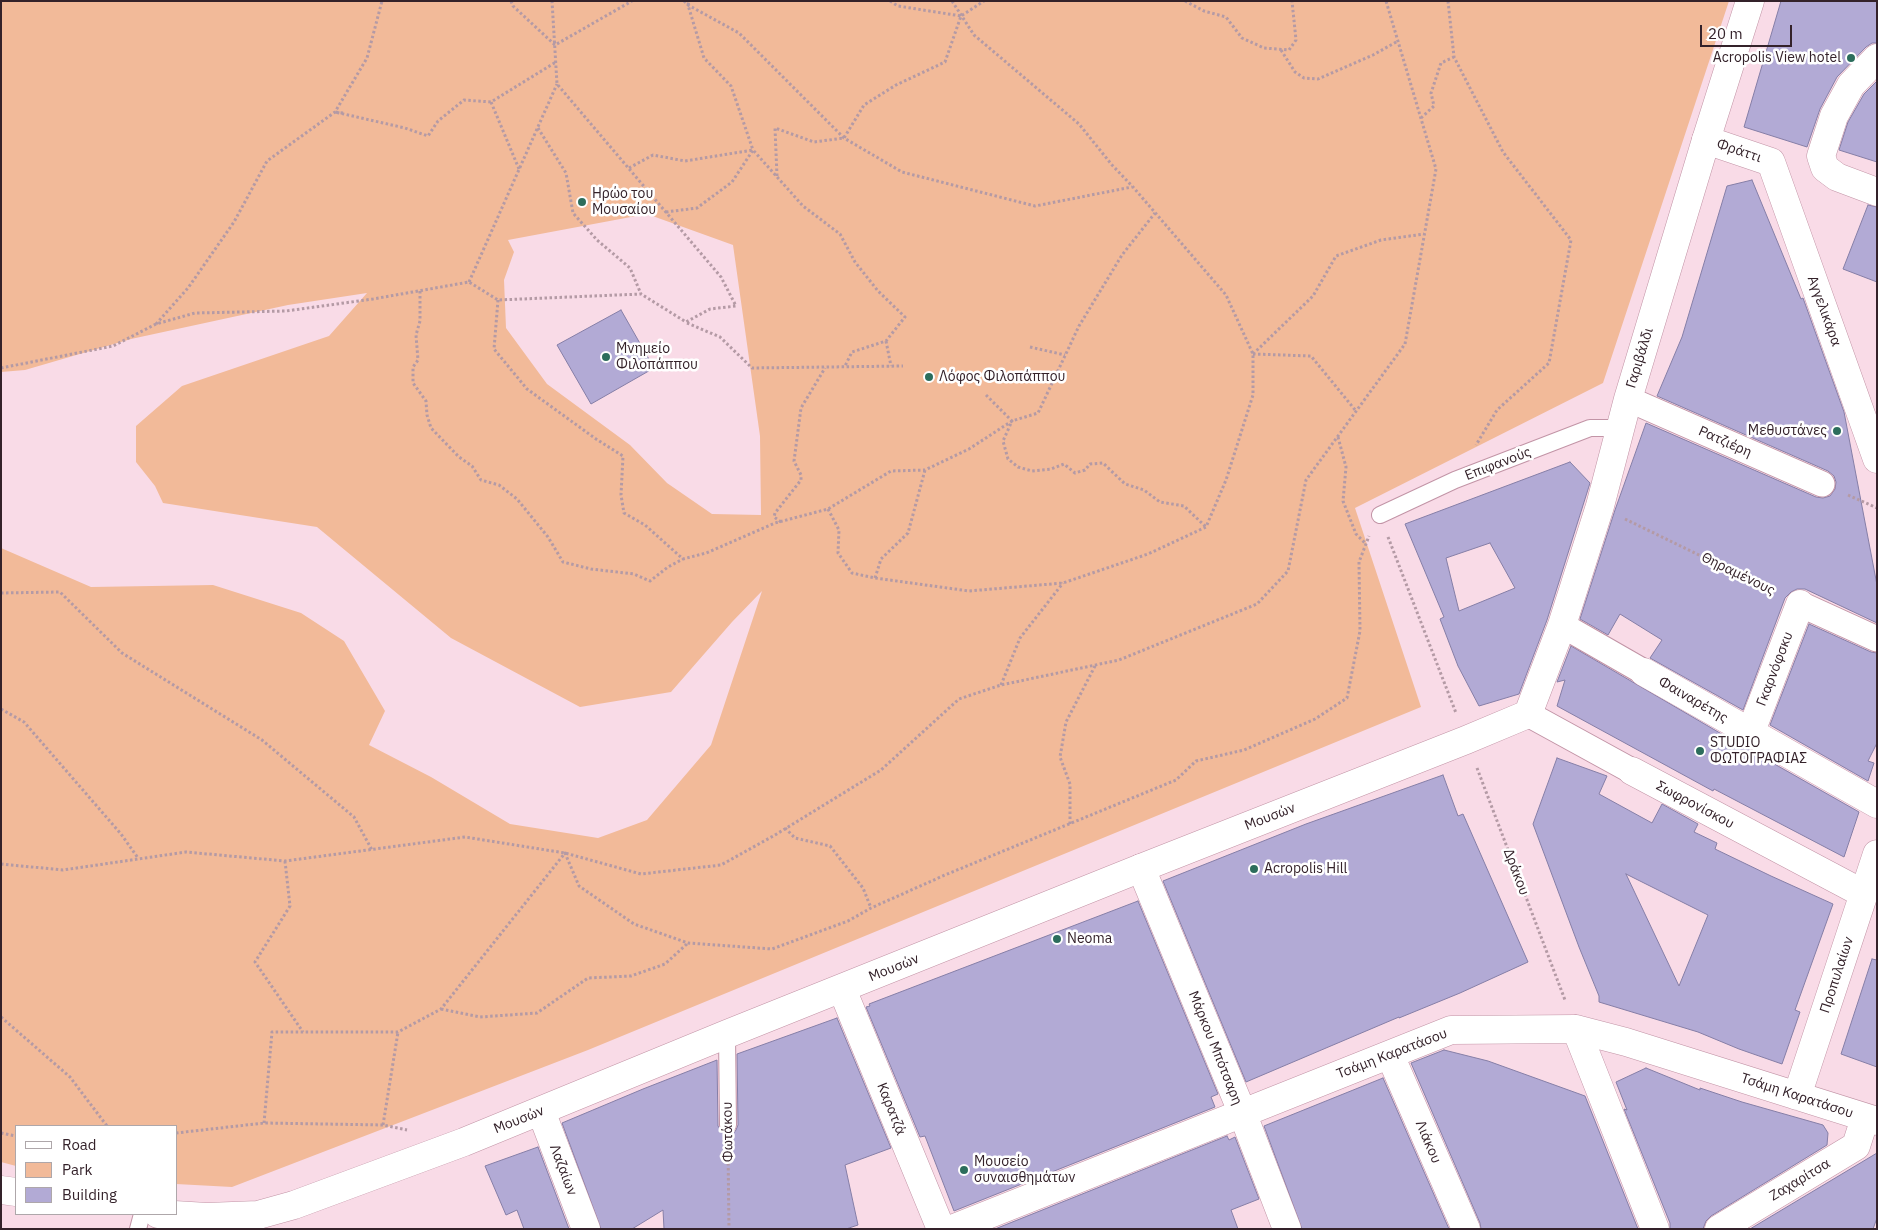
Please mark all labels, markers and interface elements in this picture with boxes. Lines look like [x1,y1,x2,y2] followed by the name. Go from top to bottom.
[1703,15,1796,47] scale bar
[1708,24,1743,43] text: 20 m
[1713,50,1841,66] place label: Acropolis View hotel
[1845,52,1857,64] marker: Acropolis View hotel
[1714,136,1764,166] street label: Φράττι
[592,186,656,218] place label: Ηρώο του Μουσαίου
[576,196,588,208] marker: Ηρώο του Μουσαίου
[1803,273,1845,349] street label: Αγγελικάρα
[1623,326,1657,390] street label: Γαριβάλδι
[616,341,698,374] place label: Μνημείο Φιλοπάππου
[600,351,612,363] marker: Μνημείο Φιλοπάππου
[939,369,1066,385] place label: Λόφος Φιλοπάππου
[923,371,935,383] marker: Λόφος Φιλοπάππου
[1696,423,1754,461] street label: Ρατζιέρη
[1748,423,1827,439] place label: Μεθυστάνες
[1831,425,1843,437] marker: Μεθυστάνες
[1463,444,1533,484] street label: Επιφανούς
[1698,549,1778,599] street label: Θηραμένους
[1753,629,1797,709] street label: Γκαρνόφσκυ
[1655,673,1731,727] street label: Φαιναρέτης
[1710,735,1807,768] place label: STUDIO ΦΩΤΟΓΡΑΦΙΑΣ
[1694,745,1706,757] marker: STUDIO ΦΩΤΟΓΡΑΦΙΑΣ
[1653,777,1737,833] street label: Σωφρονίσκου
[1242,800,1298,834] street label: Μουσών
[1499,846,1533,898] street label: Δράκου
[1264,861,1347,877] place label: Acropolis Hill
[1248,863,1260,875] marker: Acropolis Hill
[1067,931,1112,947] place label: Neoma
[1051,933,1063,945] marker: Neoma
[1817,935,1857,1015] street label: Προπυλαίων
[866,950,922,986] street label: Μουσών
[1184,989,1246,1107] street label: Μάρκου Μπότσαρη
[1334,1025,1450,1083] street label: Τσάμη Καρατάσου
[1739,1070,1855,1122] street label: Τσάμη Καρατάσου
[873,1080,909,1138] street label: Καρατζά
[491,1102,547,1138] street label: Μουσών
[719,1102,737,1162] street label: Φωτάκου
[1411,1118,1445,1166] street label: Λιάκου
[15,1125,178,1215] legend
[62,1135,97,1154] text: Road
[546,1142,580,1198] street label: Λαζαίων
[974,1154,1075,1186] place label: Μουσείο συναισθημάτων
[1767,1155,1833,1205] street label: Ζαχαρίτσα
[62,1160,92,1179] text: Park
[958,1164,970,1176] marker: Μουσείο συναισθημάτων
[62,1185,117,1204] text: Building

